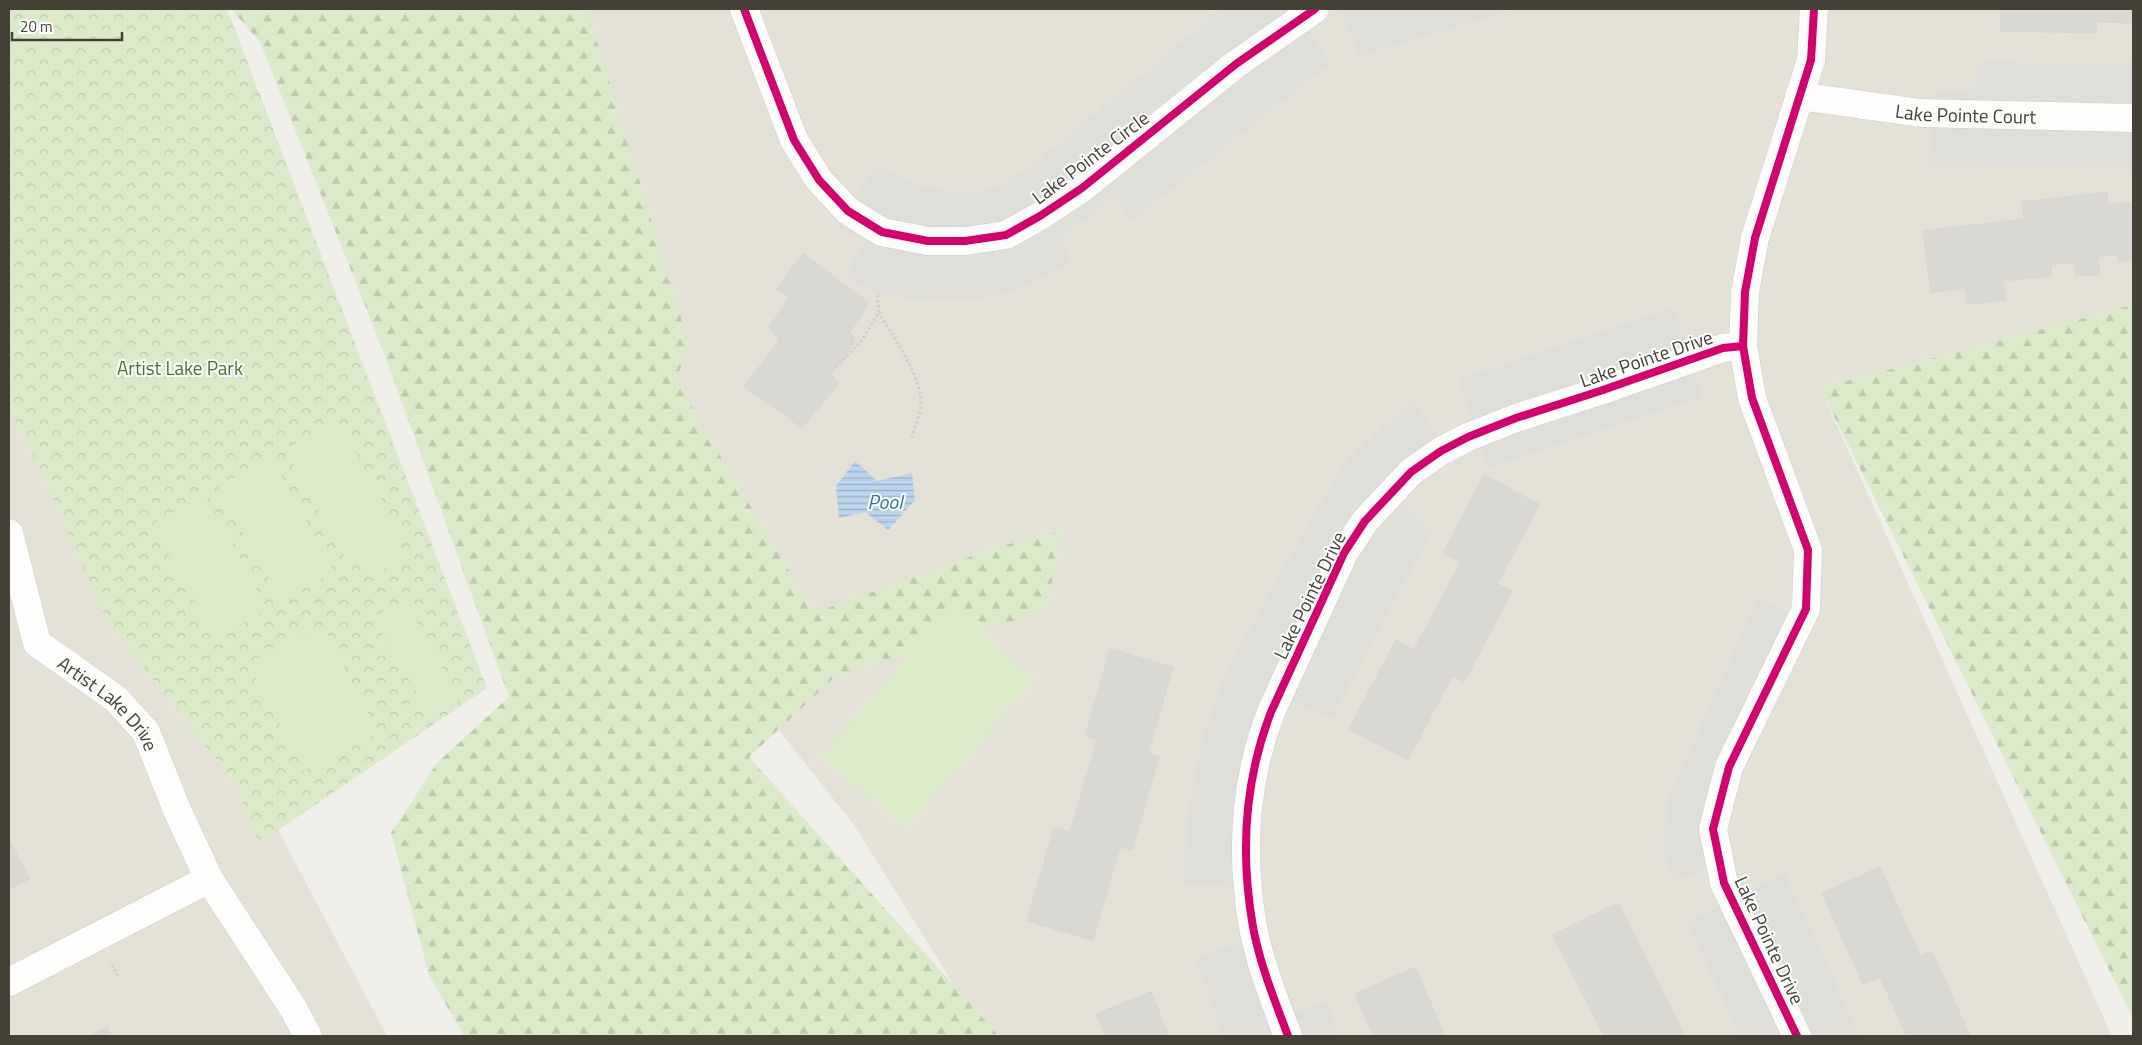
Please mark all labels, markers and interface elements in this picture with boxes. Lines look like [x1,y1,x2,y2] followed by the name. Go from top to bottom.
[12,10,122,42] scale bar
[20,15,53,38] text: 20 m
[1894,95,2037,130] street label: Lake Pointe Court
[1025,103,1155,211] street label: Lake Pointe Circle
[1576,322,1716,394] street label: Lake Pointe Drive
[117,353,243,382] park label: Artist Lake Park
[868,486,905,517] water label: Pool
[1266,526,1352,664] street label: Lake Pointe Drive
[52,648,166,755] street label: Artist Lake Drive
[1728,871,1812,1009] street label: Lake Pointe Drive

